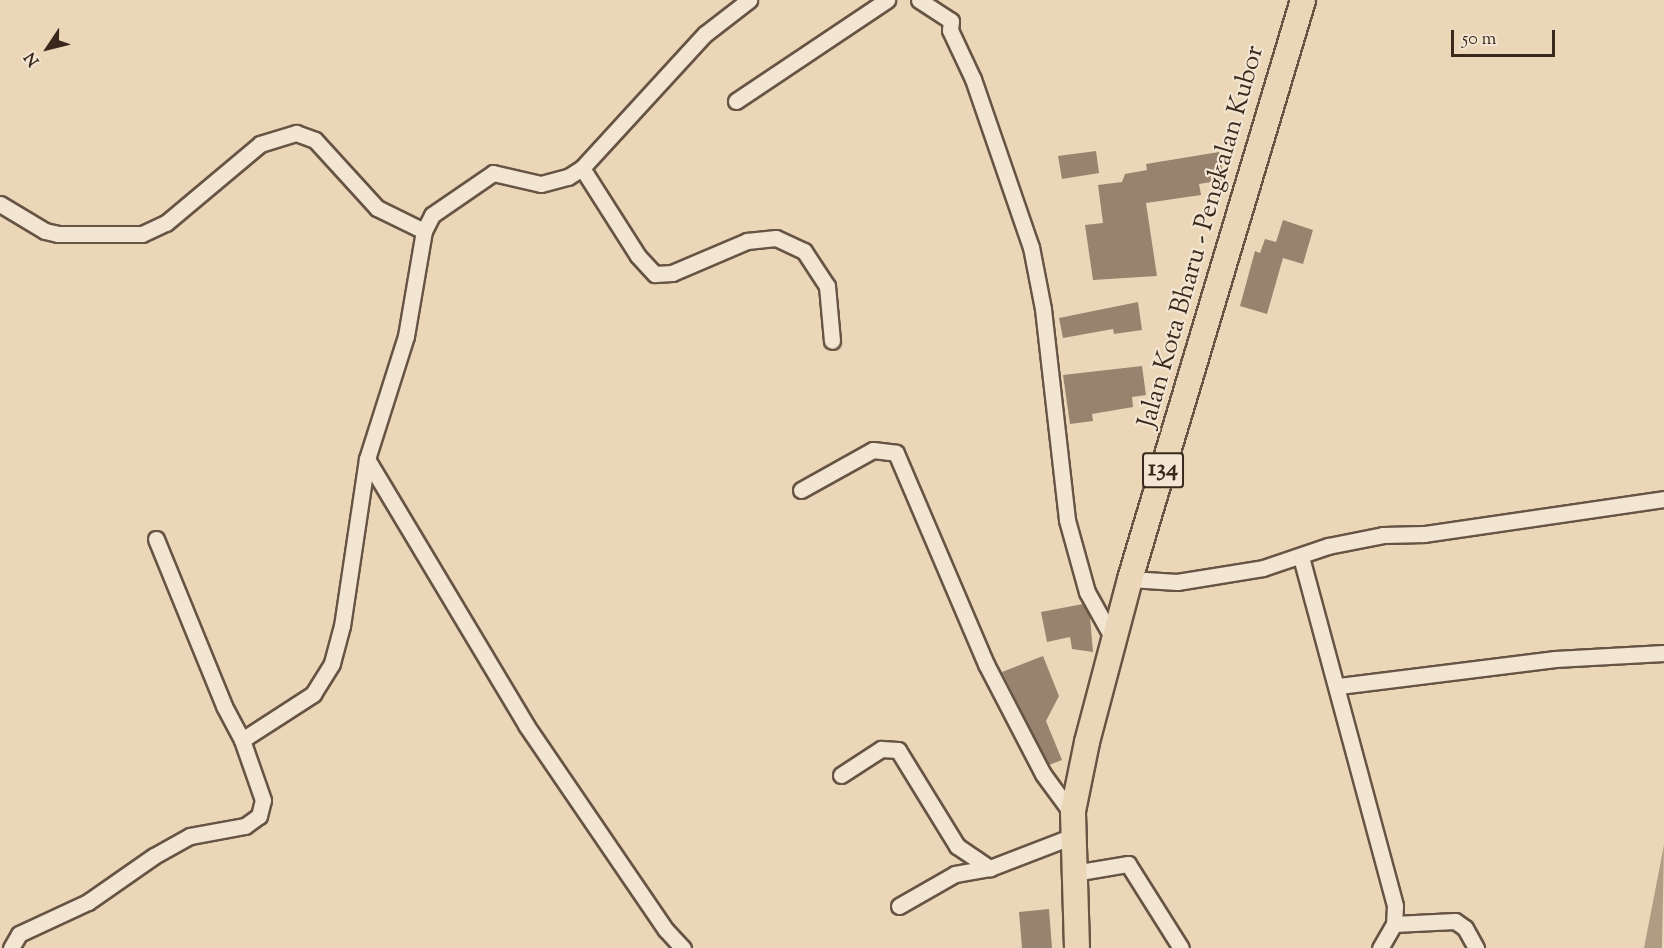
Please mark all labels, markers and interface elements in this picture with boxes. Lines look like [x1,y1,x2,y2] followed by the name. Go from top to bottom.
[18,18,78,78] north arrow
[1454,18,1558,56] scale bar
[1462,27,1496,53] text: 50 m
[1132,42,1272,432] street label: Jalan Kota Bharu - Pengkalan Kubor
[20,47,46,70] text: N
[1142,449,1184,491] road number: 134

